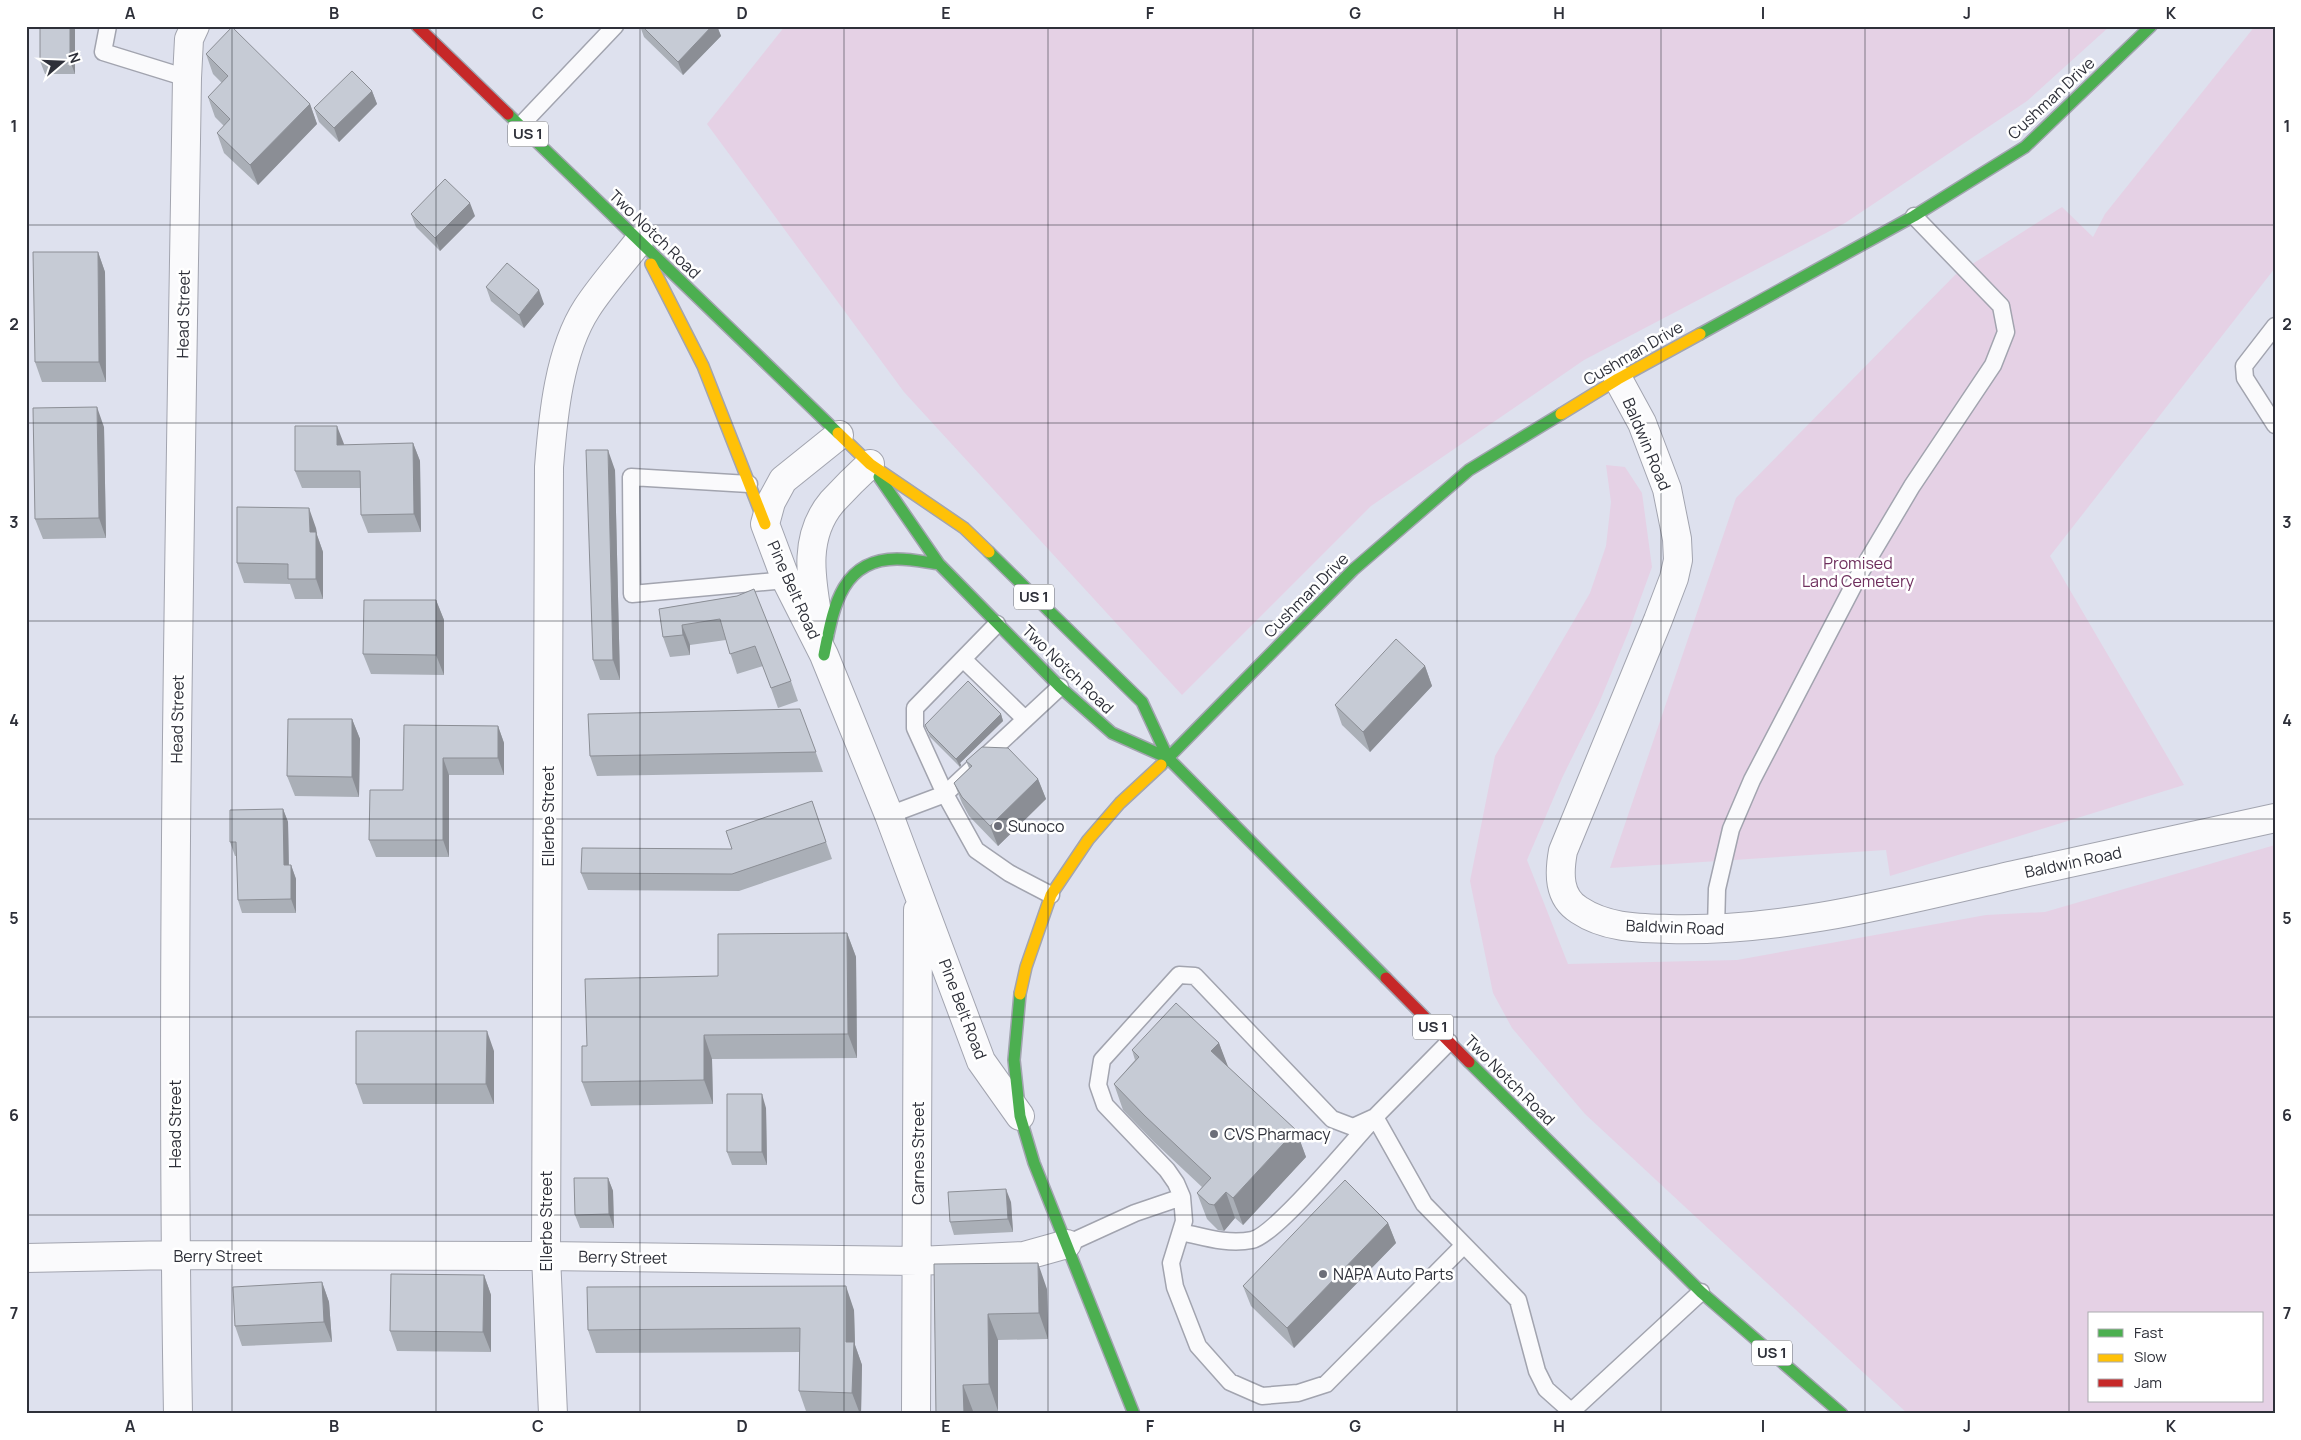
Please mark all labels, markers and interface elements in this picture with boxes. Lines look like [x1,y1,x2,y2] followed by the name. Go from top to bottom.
[125,2,136,24] text: A
[329,2,339,24] text: B
[532,2,544,24] text: C
[736,2,748,24] text: D
[941,2,951,24] text: E
[1146,2,1155,24] text: F
[1349,2,1361,24] text: G
[1553,2,1565,24] text: H
[1761,2,1765,24] text: I
[1963,2,1971,24] text: J
[2166,2,2177,24] text: K
[38,38,88,88] north arrow
[64,50,85,65] text: N
[2003,52,2099,144] street label: Cushman Drive
[10,115,18,137] text: 1
[2283,115,2291,137] text: 1
[508,122,548,146] road number: US 1
[604,185,706,283] street label: Two Notch Road
[171,269,195,359] street label: Head Street
[9,313,19,335] text: 2
[2282,313,2292,335] text: 2
[1579,316,1687,390] street label: Cushman Drive
[1618,394,1676,494] street label: Baldwin Road
[9,511,19,533] text: 3
[2282,511,2292,533] text: 3
[762,537,826,643] street label: Pine Belt Road
[1259,548,1353,642] street label: Cushman Drive
[1802,552,1915,592] park label: Promised Land Cemetery
[1014,584,1054,610] road number: US 1
[1017,620,1119,718] street label: Two Notch Road
[165,674,189,764] street label: Head Street
[9,709,19,731] text: 4
[2282,709,2292,731] text: 4
[537,766,559,866] street label: Ellerbe Street
[1008,815,1064,837] place label: Sunoco
[992,820,1004,832] marker: Sunoco
[2023,841,2123,883] street label: Baldwin Road
[9,907,19,929] text: 5
[2282,907,2292,929] text: 5
[1625,914,1725,940] street label: Baldwin Road
[934,956,992,1062] street label: Pine Belt Road
[1413,1014,1453,1040] road number: US 1
[1460,1030,1560,1130] street label: Two Notch Road
[164,1080,186,1168] street label: Head Street
[907,1101,929,1205] street label: Carnes Street
[9,1104,19,1126] text: 6
[2282,1104,2292,1126] text: 6
[1224,1123,1331,1145] place label: CVS Pharmacy
[1208,1128,1220,1140] marker: CVS Pharmacy
[535,1171,557,1271] street label: Ellerbe Street
[173,1245,263,1267] street label: Berry Street
[578,1245,668,1269] street label: Berry Street
[1333,1263,1453,1285] place label: NAPA Auto Parts
[1317,1268,1329,1280] marker: NAPA Auto Parts
[10,1302,18,1324] text: 7
[2283,1302,2291,1324] text: 7
[2088,1312,2264,1402] legend
[2134,1322,2163,1343] text: Fast
[1752,1340,1792,1366] road number: US 1
[2134,1346,2167,1367] text: Slow
[2134,1372,2162,1393] text: Jam
[125,1415,136,1437] text: A
[329,1415,339,1437] text: B
[532,1415,544,1437] text: C
[736,1415,748,1437] text: D
[941,1415,951,1437] text: E
[1146,1415,1155,1437] text: F
[1349,1415,1361,1437] text: G
[1553,1415,1565,1437] text: H
[1761,1415,1765,1437] text: I
[1963,1415,1971,1437] text: J
[2166,1415,2177,1437] text: K

